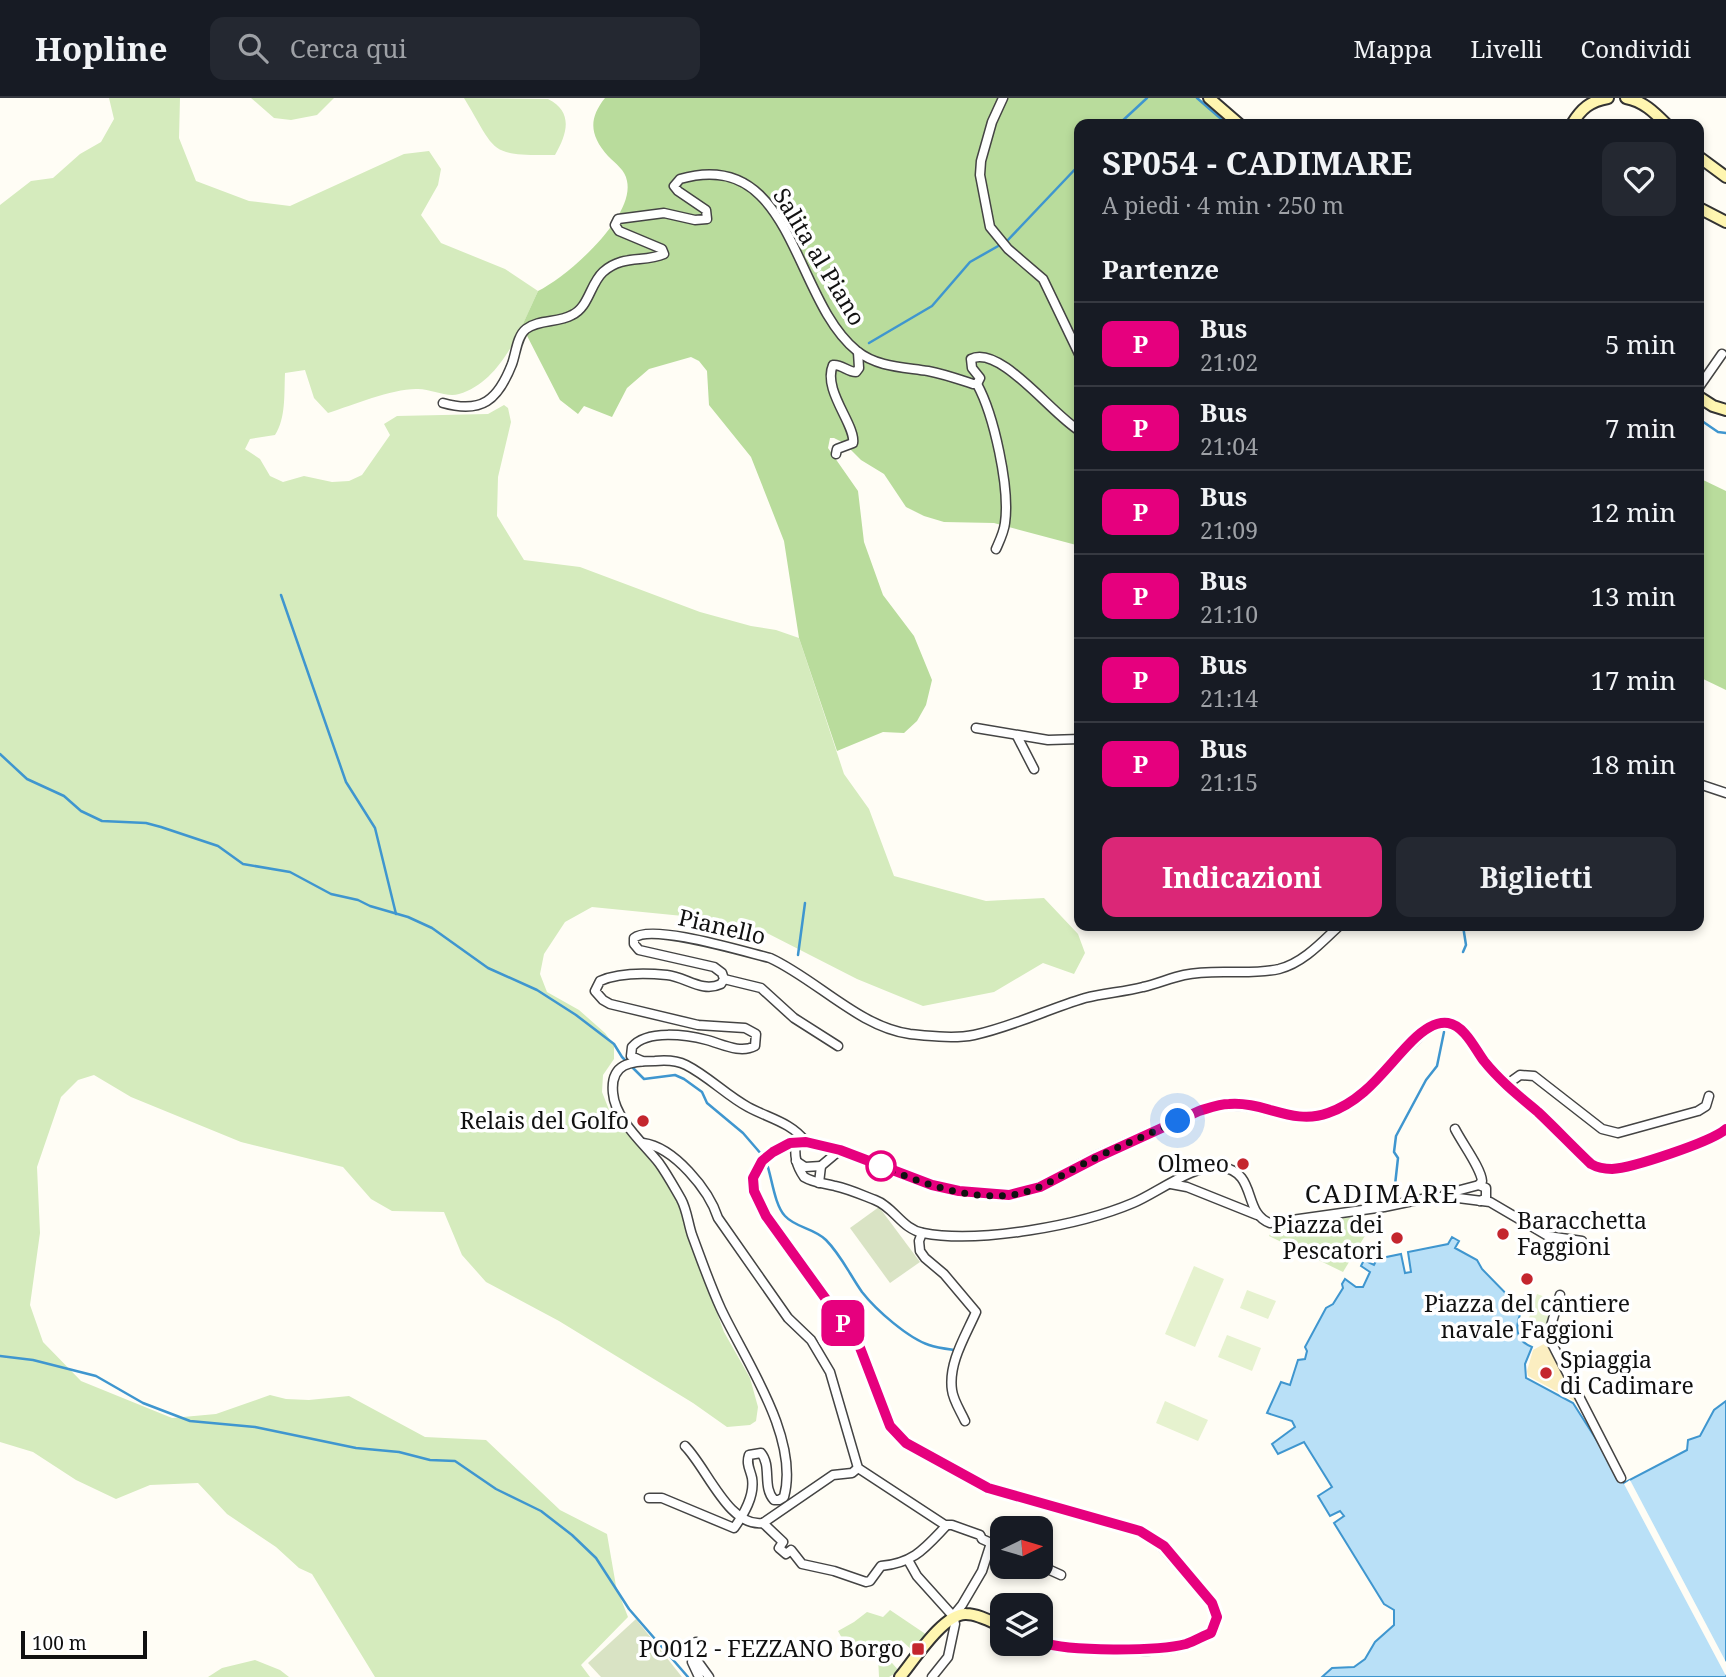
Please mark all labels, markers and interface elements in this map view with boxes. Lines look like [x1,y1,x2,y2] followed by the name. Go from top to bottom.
[210,17,700,80] search box
[35,26,168,71] text: Hopline
[234,29,272,67] icon: search
[290,30,407,66] text: Cerca qui
[1354,32,1433,65] text: Mappa
[1471,32,1543,65] text: Livelli
[1581,32,1691,65] text: Condividi
[1102,140,1412,185] text: SP054 - CADIMARE
[1602,142,1676,216] button: heart
[766,182,874,331] street label: Salita al Piano
[1102,189,1344,221] text: A piedi · 4 min · 250 m
[1102,251,1219,287] text: Partenze
[1200,310,1247,346] text: Bus
[1605,326,1676,362] text: 5 min
[1133,327,1148,360] text: P
[1200,346,1258,378] text: 21:02
[1200,394,1247,430] text: Bus
[1605,410,1676,446] text: 7 min
[1133,411,1148,444] text: P
[1200,430,1258,462] text: 21:04
[1200,478,1247,514] text: Bus
[1591,494,1676,530] text: 12 min
[1133,495,1148,528] text: P
[1200,514,1258,546] text: 21:09
[1200,562,1247,598] text: Bus
[1591,578,1676,614] text: 13 min
[1133,579,1148,612] text: P
[1200,598,1258,630] text: 21:10
[1200,646,1247,682] text: Bus
[1591,662,1676,698] text: 17 min
[1133,663,1148,696] text: P
[1200,682,1258,714] text: 21:14
[1200,730,1247,766] text: Bus
[1591,746,1676,782] text: 18 min
[1133,747,1148,780] text: P
[1200,766,1258,798] text: 21:15
[1102,837,1382,917] button: Indicazioni
[1396,837,1676,917] button: Biglietti
[675,900,769,952] street label: Pianello
[1160,1103,1195,1138] your location
[460,1104,629,1136] place label: Relais del Golfo
[635,1113,651,1129] marker: Relais del Golfo
[1157,1147,1229,1179] place label: Olmeo
[866,1151,896,1181] unlabelled marker
[1235,1156,1251,1172] marker: Olmeo
[1305,1175,1459,1211] district label: CADIMARE
[1517,1204,1647,1262] place label: Baracchetta Faggioni
[1273,1208,1384,1266] place label: Piazza dei Pescatori
[1495,1226,1511,1242] marker: Baracchetta Faggioni
[1389,1230,1405,1246] marker: Piazza dei Pescatori
[1519,1271,1535,1287] marker: Piazza del cantiere navale Faggioni
[1424,1287,1630,1345] place label: Piazza del cantiere navale Faggioni
[820,1300,866,1346] line badge: P
[835,1306,851,1339] text: P
[1560,1343,1694,1401] place label: Spiaggia di Cadimare
[1538,1365,1554,1381] marker: Spiaggia di Cadimare
[990,1516,1054,1578] north arrow
[990,1516,1053,1656] map controls
[990,1593,1053,1656] button: layers
[21,1628,147,1660] scale bar
[32,1630,87,1656] text: 100 m
[639,1632,904,1664] place label: PO012 - FEZZANO Borgo
[910,1641,926,1657] marker: PO012 - FEZZANO Borgo

